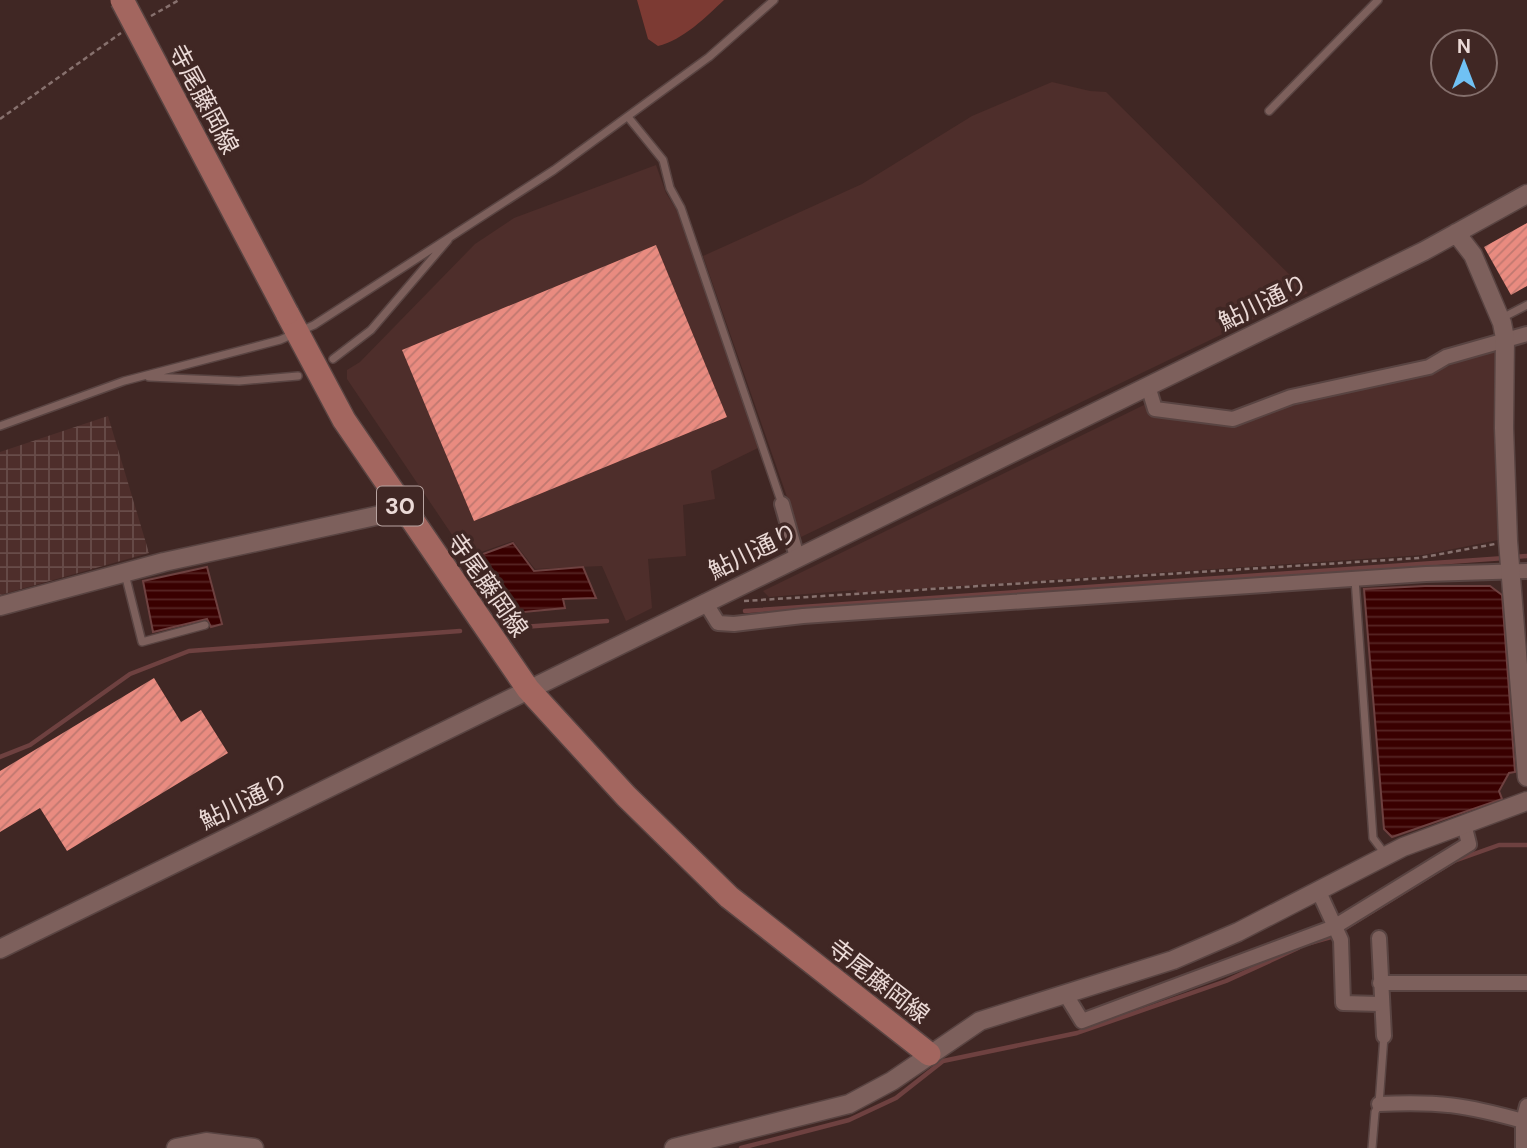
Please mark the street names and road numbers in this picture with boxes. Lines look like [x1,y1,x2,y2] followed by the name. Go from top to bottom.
[162,39,246,159] street label: 寺尾藤岡線
[1213,267,1313,337] street label: 鮎川通り
[377,486,423,526] road number: 30
[703,516,803,586] street label: 鮎川通り
[441,527,535,643] street label: 寺尾藤岡線
[194,766,294,836] street label: 鮎川通り
[822,932,936,1030] street label: 寺尾藤岡線

